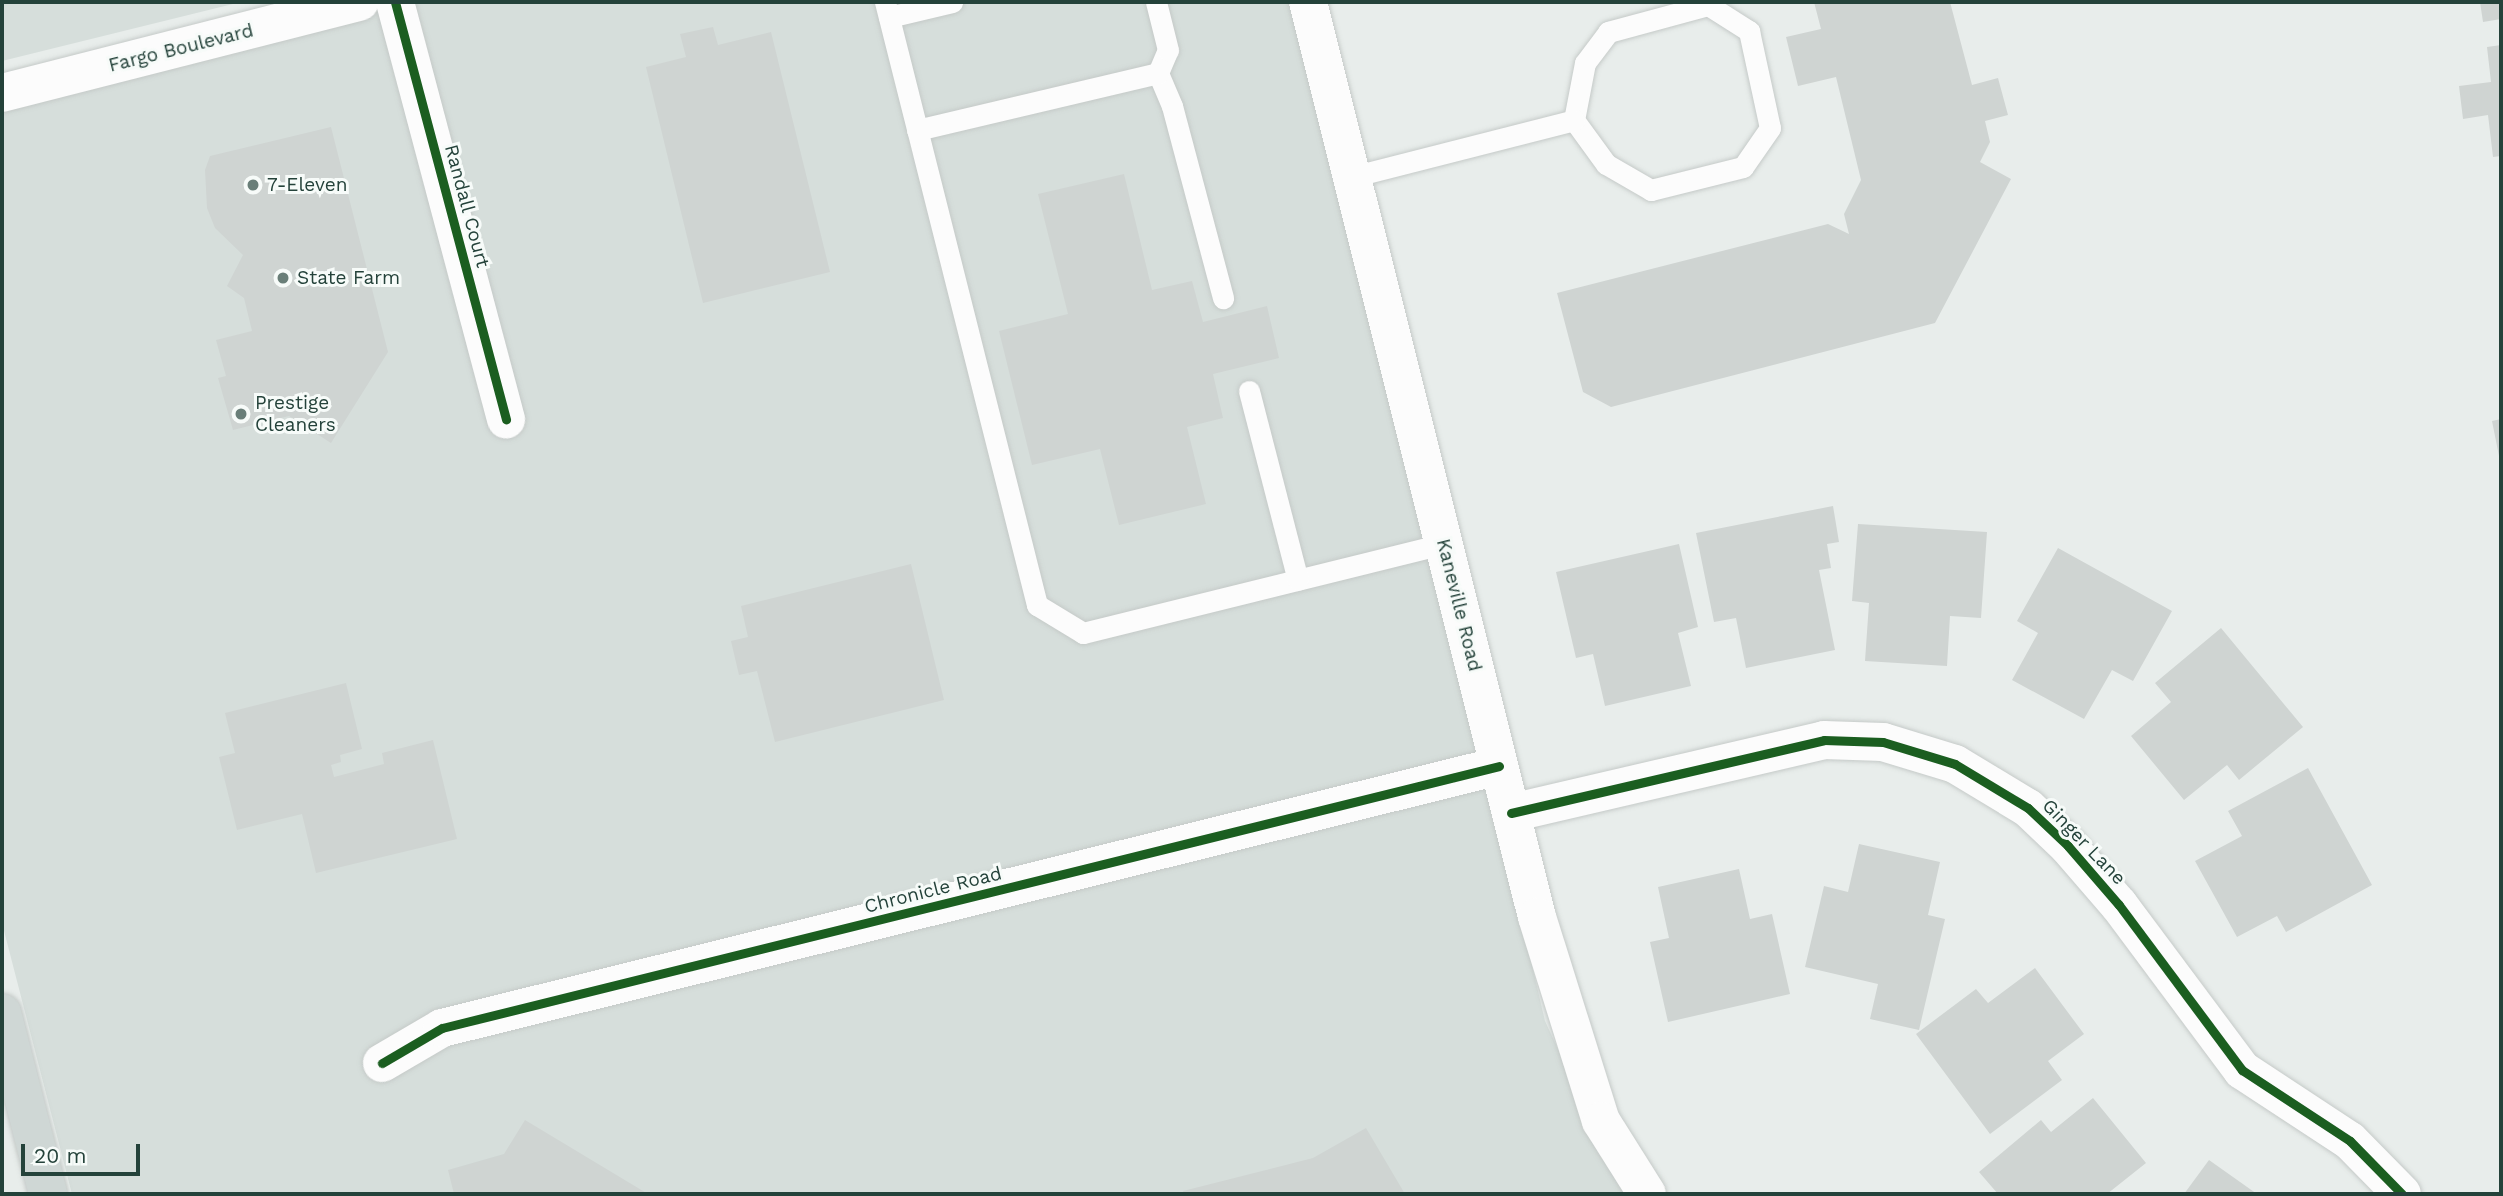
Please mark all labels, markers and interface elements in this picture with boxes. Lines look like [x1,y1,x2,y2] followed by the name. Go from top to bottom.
[106,19,256,77] street label: Fargo Boulevard
[440,142,494,270] street label: Randall Court
[267,174,348,196] place label: 7-Eleven
[245,177,261,193] marker: 7-Eleven
[297,267,400,289] place label: State Farm
[275,270,291,286] marker: State Farm
[255,392,336,436] place label: Prestige Cleaners
[233,406,249,422] marker: Prestige Cleaners
[1432,536,1486,674] street label: Kaneville Road
[2037,794,2131,890] street label: Ginger Lane
[862,862,1004,918] street label: Chronicle Road
[24,1130,144,1174] scale bar
[34,1143,86,1168] text: 20 m

